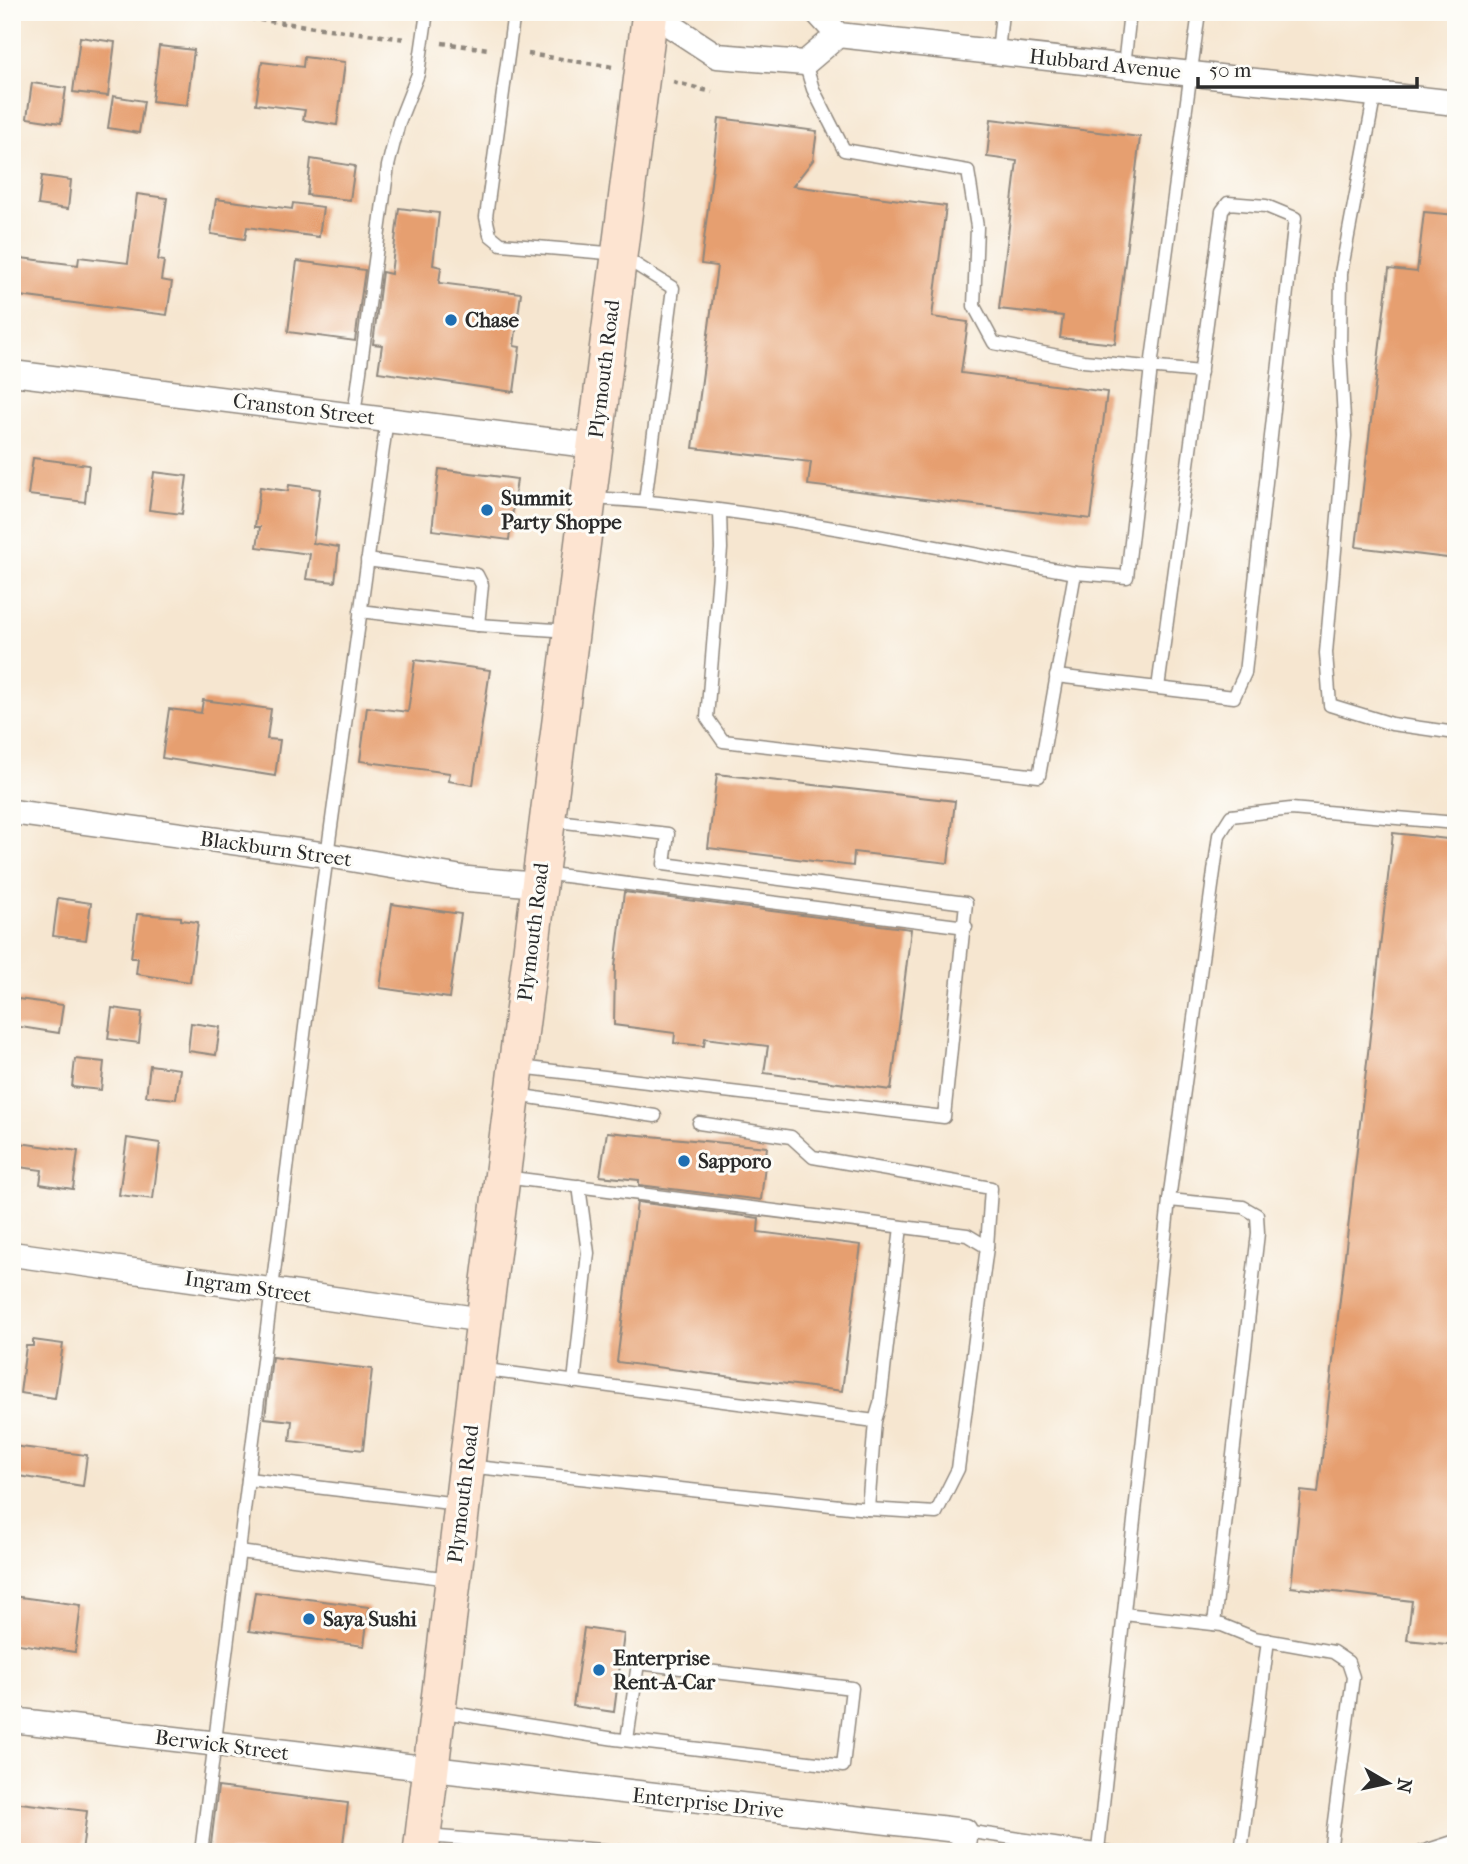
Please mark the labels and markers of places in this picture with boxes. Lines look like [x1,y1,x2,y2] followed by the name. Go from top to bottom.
[465,308,519,332] place label: Chase
[443,312,459,328] marker: Chase
[501,486,622,534] place label: Summit Party Shoppe
[479,502,495,518] marker: Summit Party Shoppe
[698,1149,772,1173] place label: Sapporo
[676,1153,692,1169] marker: Sapporo
[323,1607,417,1631] place label: Saya Sushi
[301,1611,317,1627] marker: Saya Sushi
[613,1646,716,1694] place label: Enterprise Rent-A-Car
[591,1662,607,1678] marker: Enterprise Rent-A-Car

